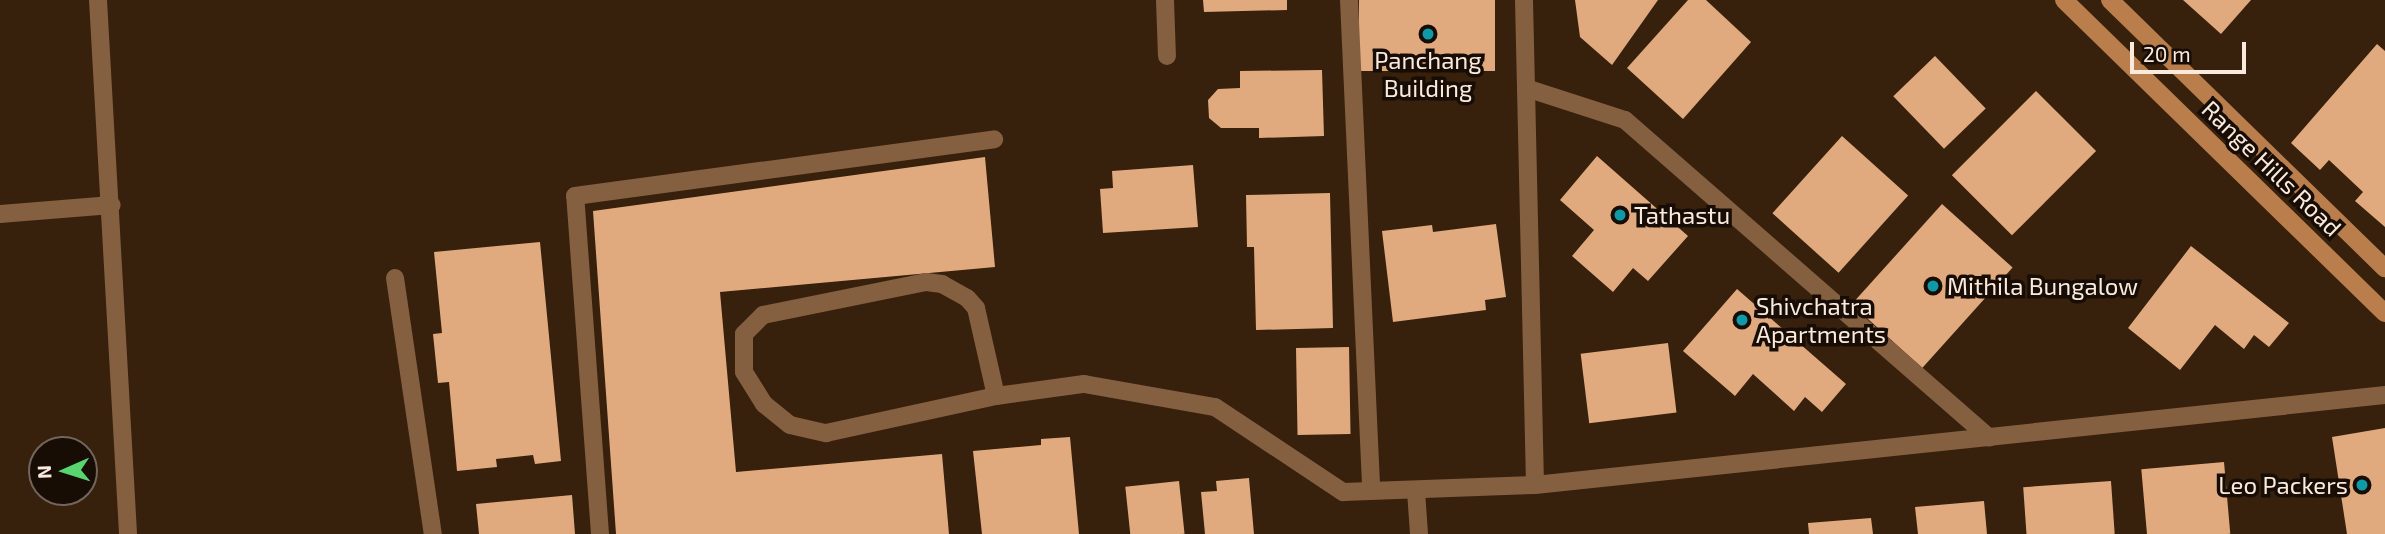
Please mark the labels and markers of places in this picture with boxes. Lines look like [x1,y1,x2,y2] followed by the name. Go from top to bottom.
[1420,26,1436,42] marker: Panchang Building
[1374,46,1482,102] place label: Panchang Building
[1634,201,1730,229] place label: Tathastu
[1612,207,1628,223] marker: Tathastu
[1947,272,2138,300] place label: Mithila Bungalow
[1925,278,1941,294] marker: Mithila Bungalow
[1756,292,1886,348] place label: Shivchatra Apartments
[1734,312,1750,328] marker: Shivchatra Apartments
[2218,471,2348,499] place label: Leo Packers
[2354,477,2370,493] marker: Leo Packers

